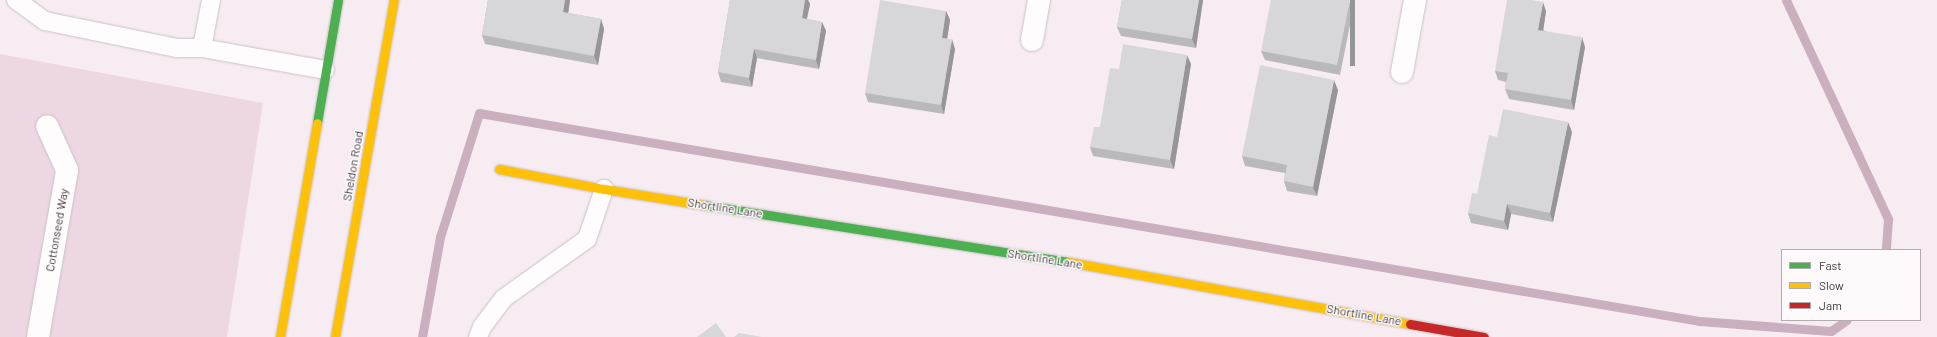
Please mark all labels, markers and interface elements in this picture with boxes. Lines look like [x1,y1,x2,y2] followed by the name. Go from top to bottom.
[340,130,366,202] street label: Sheldon Road
[43,187,71,273] street label: Cottonseed Way
[687,195,763,221] street label: Shortline Lane
[1007,246,1083,272] street label: Shortline Lane
[1781,249,1921,321] legend
[1819,258,1842,272] text: Fast
[1819,278,1844,292] text: Slow
[1819,298,1842,312] text: Jam
[1326,301,1402,329] street label: Shortline Lane

